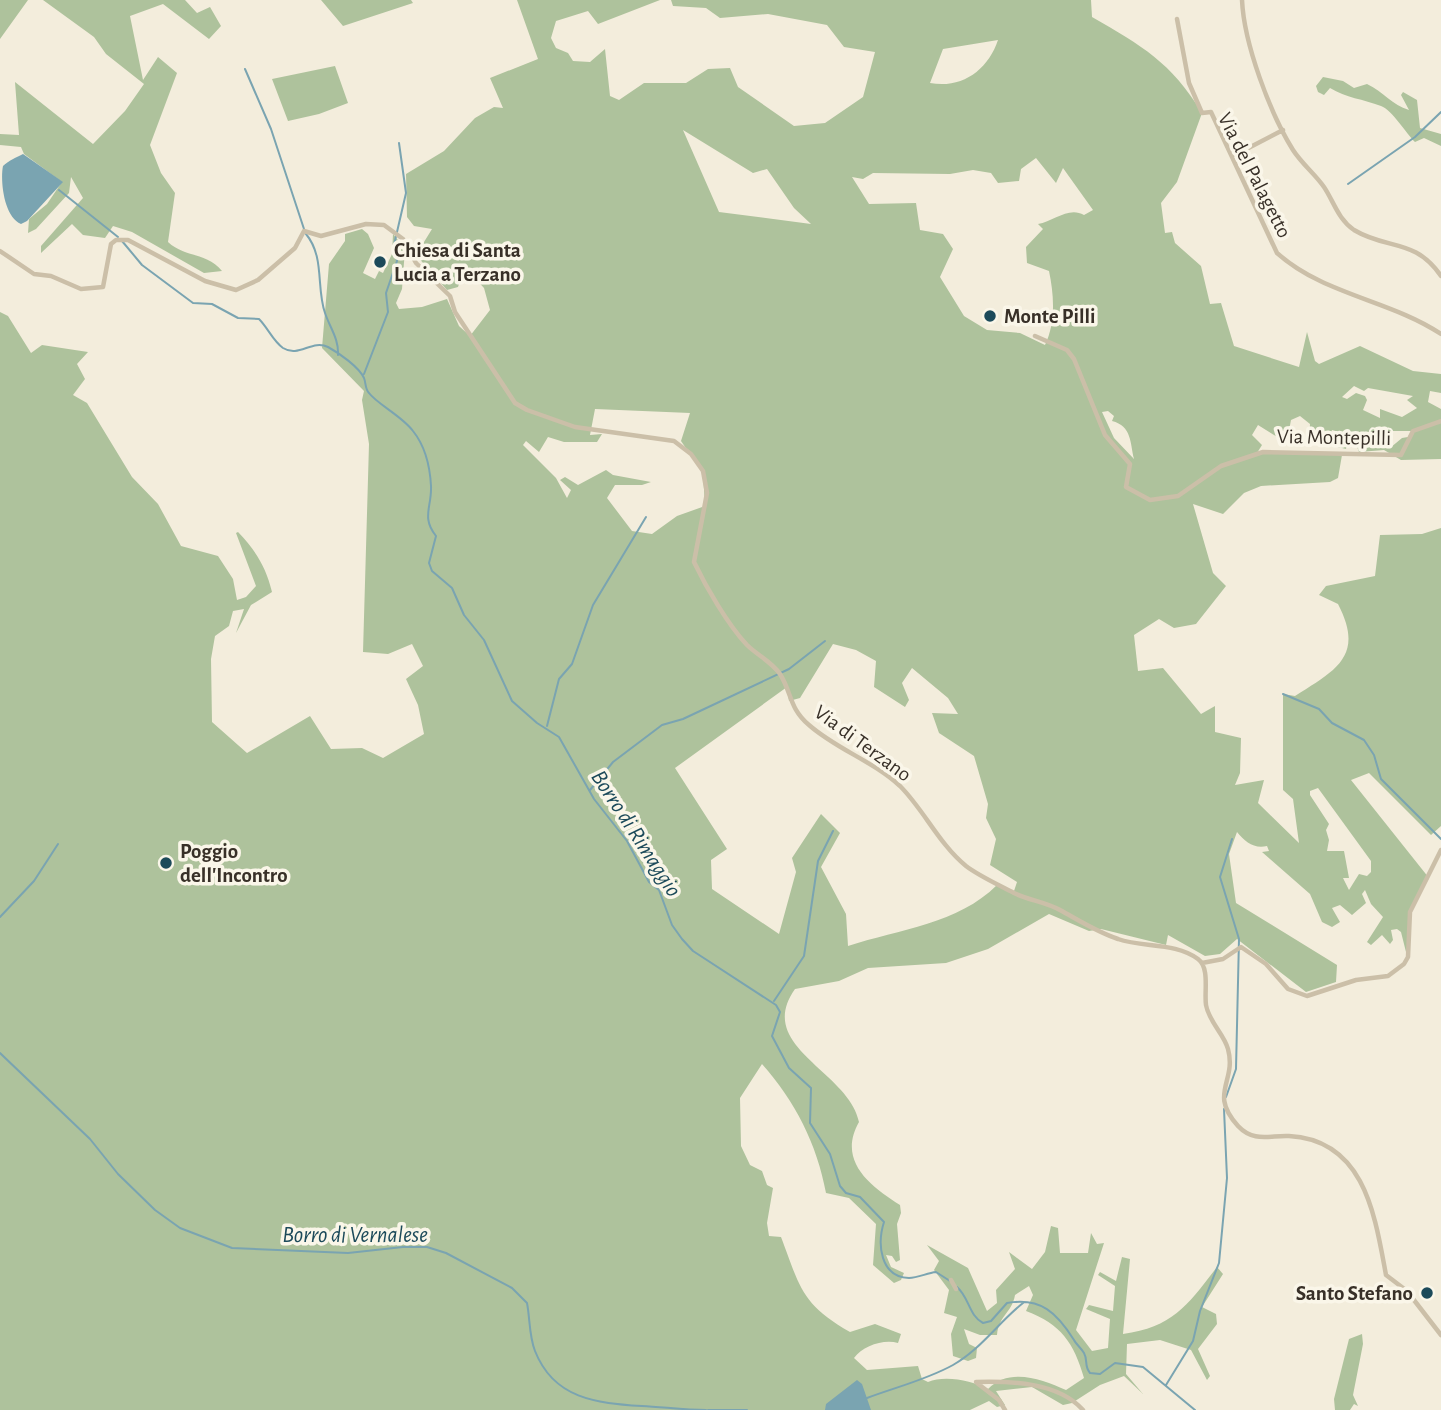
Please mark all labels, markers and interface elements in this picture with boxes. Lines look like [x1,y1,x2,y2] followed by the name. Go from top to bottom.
[1214,109,1295,241] street label: Via del Palagetto
[394,240,521,285] place label: Chiesa di Santa Lucia a Terzano
[372,254,388,270] marker: Chiesa di Santa Lucia a Terzano
[1004,306,1095,327] place label: Monte Pilli
[982,308,998,324] marker: Monte Pilli
[1277,426,1391,449] street label: Via Montepilli
[810,701,915,785] street label: Via di Terzano
[586,766,685,901] water label: Borro di Rimaggio
[180,841,288,886] place label: Poggio dell'Incontro
[158,855,174,871] marker: Poggio dell'Incontro
[282,1224,428,1247] water label: Borro di Vernalese
[1296,1283,1413,1304] place label: Santo Stefano
[1419,1285,1435,1301] marker: Santo Stefano

